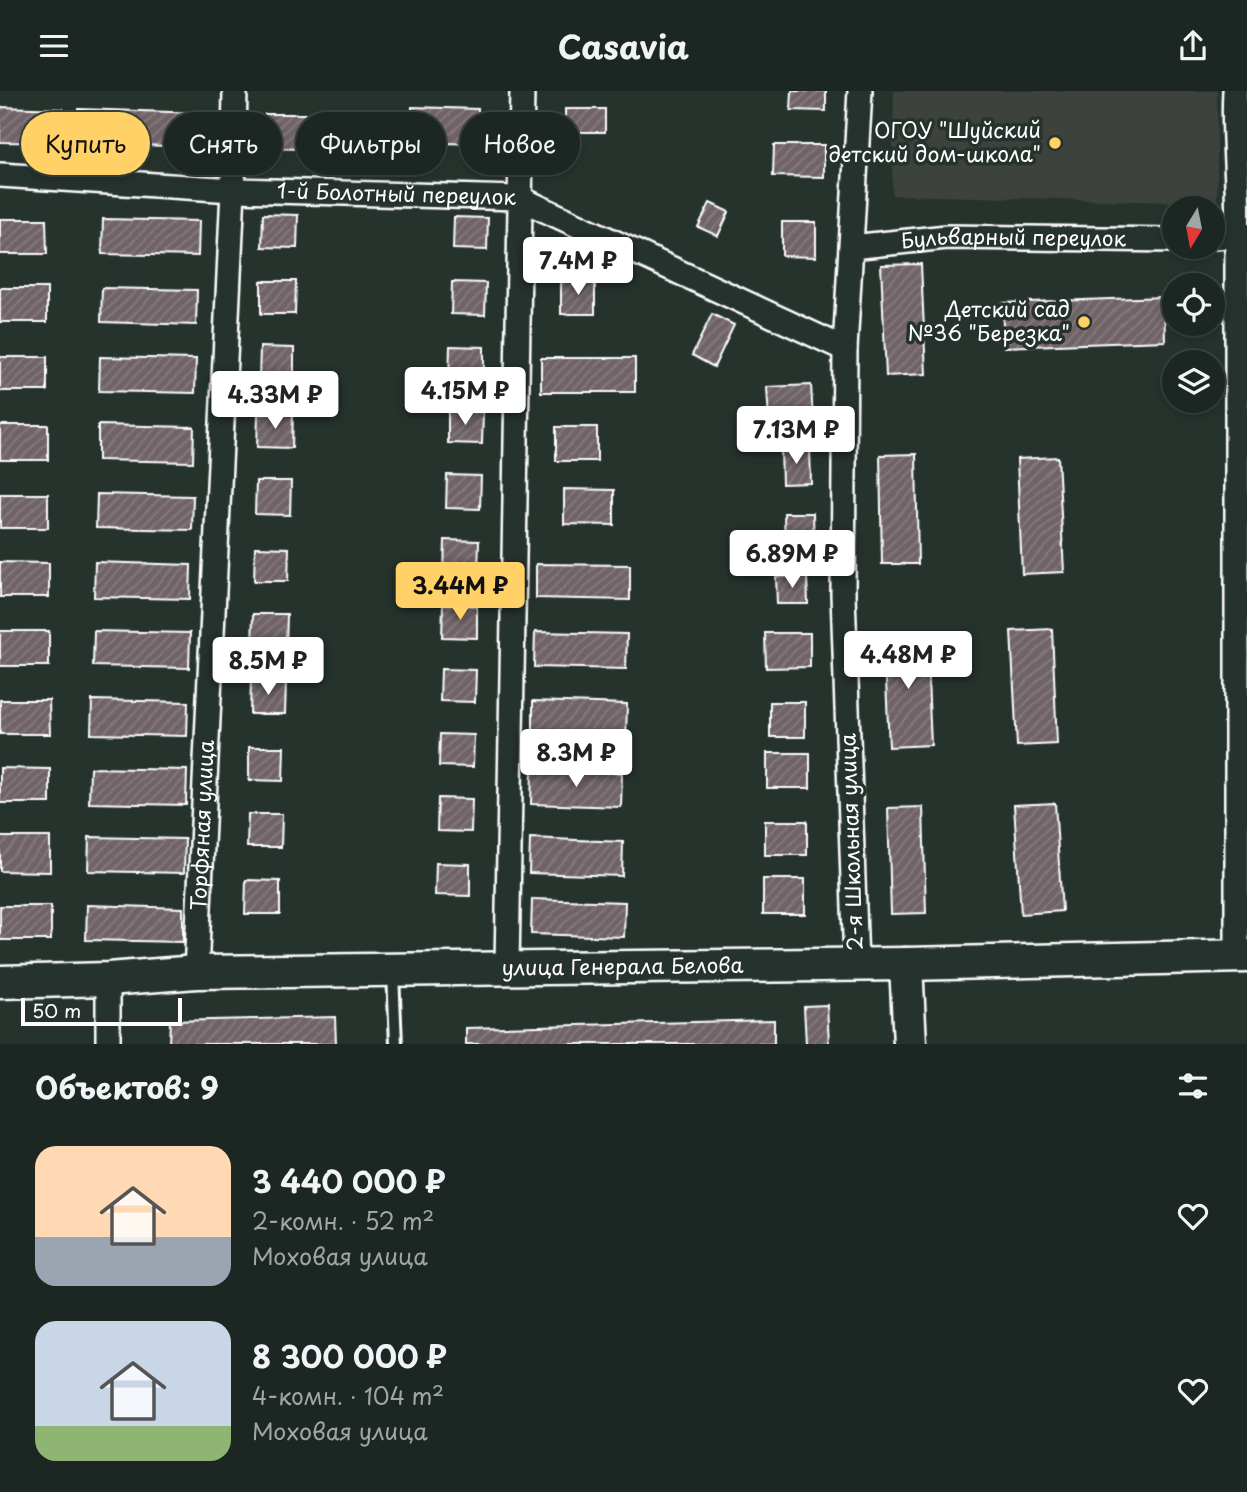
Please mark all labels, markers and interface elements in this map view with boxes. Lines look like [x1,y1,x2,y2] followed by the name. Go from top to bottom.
[558,22,689,70] text: Casavia
[35,27,73,65] icon: menu
[1174,27,1212,65] icon: share
[21,112,150,175] chip: Купить
[164,112,282,175] chip: Снять
[296,112,446,175] chip: Фильтры
[460,112,580,175] chip: Новое
[828,113,1041,169] place label: ОГОУ "Шуйский детский дом-школа"
[1047,135,1063,151] marker: ОГОУ "Шуйский детский дом-школа"
[277,173,517,212] street label: 1-й Болотный переулок
[1162,196,1225,259] north arrow
[1162,196,1225,413] map controls
[899,219,1127,256] street label: Бульварный переулок
[521,237,635,297] pin: 7.4M ₽
[539,242,617,277] text: 7.4M ₽
[1162,273,1225,336] button: locate
[907,292,1070,348] place label: Детский сад №36 "Березка"
[1076,314,1092,330] marker: Детский сад №36 "Березка"
[1162,350,1225,413] button: layers
[400,367,530,427] pin: 4.15M ₽
[210,371,340,431] pin: 4.33M ₽
[421,372,509,407] text: 4.15M ₽
[227,376,323,411] text: 4.33M ₽
[731,407,861,466] pin: 7.13M ₽
[753,411,839,446] text: 7.13M ₽
[727,531,857,590] pin: 6.89M ₽
[746,535,838,570] text: 6.89M ₽
[395,563,525,622] pin: 3.44M ₽
[412,567,508,602] text: 3.44M ₽
[843,631,973,691] pin: 4.48M ₽
[860,636,956,671] text: 4.48M ₽
[211,637,325,697] pin: 8.5M ₽
[229,642,307,677] text: 8.5M ₽
[519,729,633,789] pin: 8.3M ₽
[830,732,870,951] street label: 2-я Школьная улица
[536,734,616,769] text: 8.3M ₽
[181,738,221,911] street label: Торфяная улица
[502,948,744,983] street label: улица Генерала Белова
[21,995,182,1027] scale bar
[32,996,81,1024] text: 50 m
[35,1064,219,1109] text: Объектов: 9
[1174,1067,1212,1105] icon: filters
[252,1158,446,1203] text: 3 440 000 ₽
[91,1174,175,1258] icon: home
[1174,1197,1212,1235] icon: heart
[252,1203,434,1238] text: 2-комн. · 52 m²
[252,1238,428,1273] text: Моховая улица
[252,1333,447,1378] text: 8 300 000 ₽
[91,1349,175,1433] icon: home
[1174,1372,1212,1410] icon: heart
[252,1378,444,1413] text: 4-комн. · 104 m²
[252,1413,428,1448] text: Моховая улица

